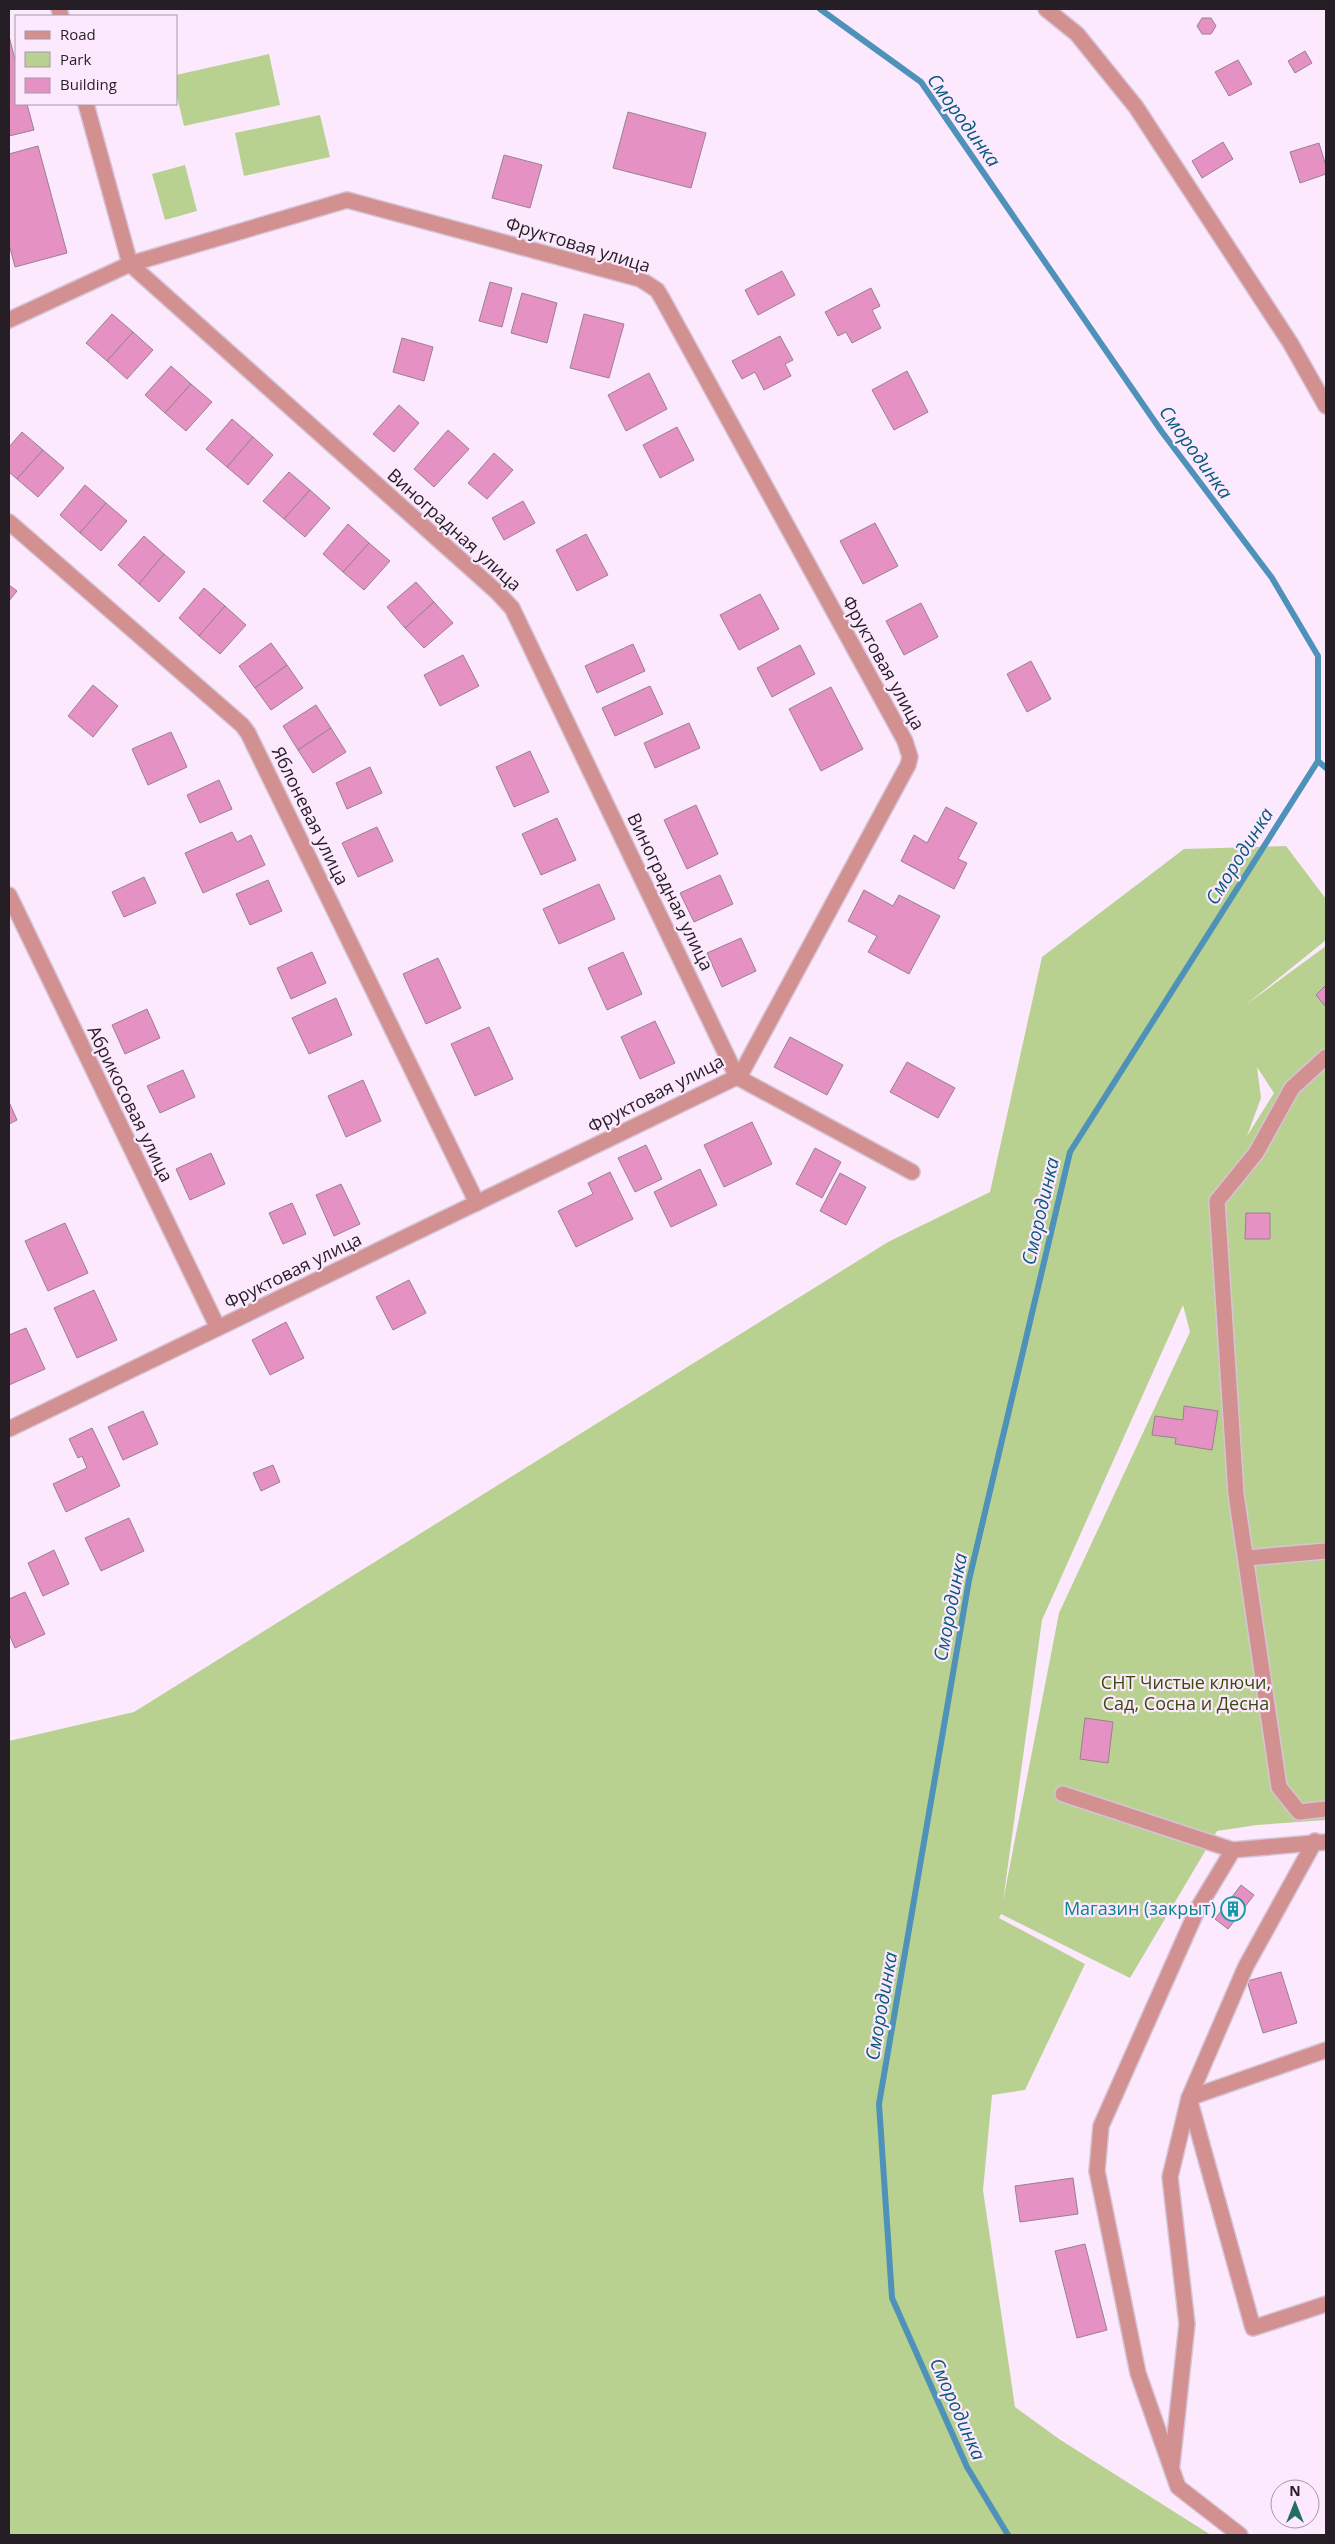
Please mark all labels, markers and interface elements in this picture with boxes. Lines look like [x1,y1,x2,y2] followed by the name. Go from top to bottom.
[15,15,178,105] legend
[60,24,96,44] text: Road
[60,49,91,69] text: Park
[921,68,1007,172] water label: Смородинка
[60,74,117,94] text: Building
[503,211,654,277] street label: Фруктовая улица
[1153,400,1239,504] water label: Смородинка
[383,463,527,596] street label: Виноградная улица
[837,591,931,734] street label: Фруктовая улица
[267,742,355,889] street label: Яблоневая улица
[1199,802,1279,909] water label: Смородинка
[622,809,719,974] street label: Виноградная улица
[83,1021,179,1186] street label: Абрикосовая улица
[583,1048,728,1138] street label: Фруктовая улица
[1015,1154,1065,1267] water label: Смородинка
[220,1226,365,1314] street label: Фруктовая улица
[927,1551,973,1663] water label: Смородинка
[1101,1670,1271,1715] park label: СНТ Чистые ключи, Сад, Сосна и Десна
[1064,1896,1216,1920] place label: Магазин (закрыт)
[1220,1896,1246,1922] building icon: Магазин (закрыт)
[859,1950,903,2062] water label: Смородинка
[924,2354,992,2465] water label: Смородинка
[1270,2479,1320,2529] north arrow
[1289,2481,1301,2500] text: N

